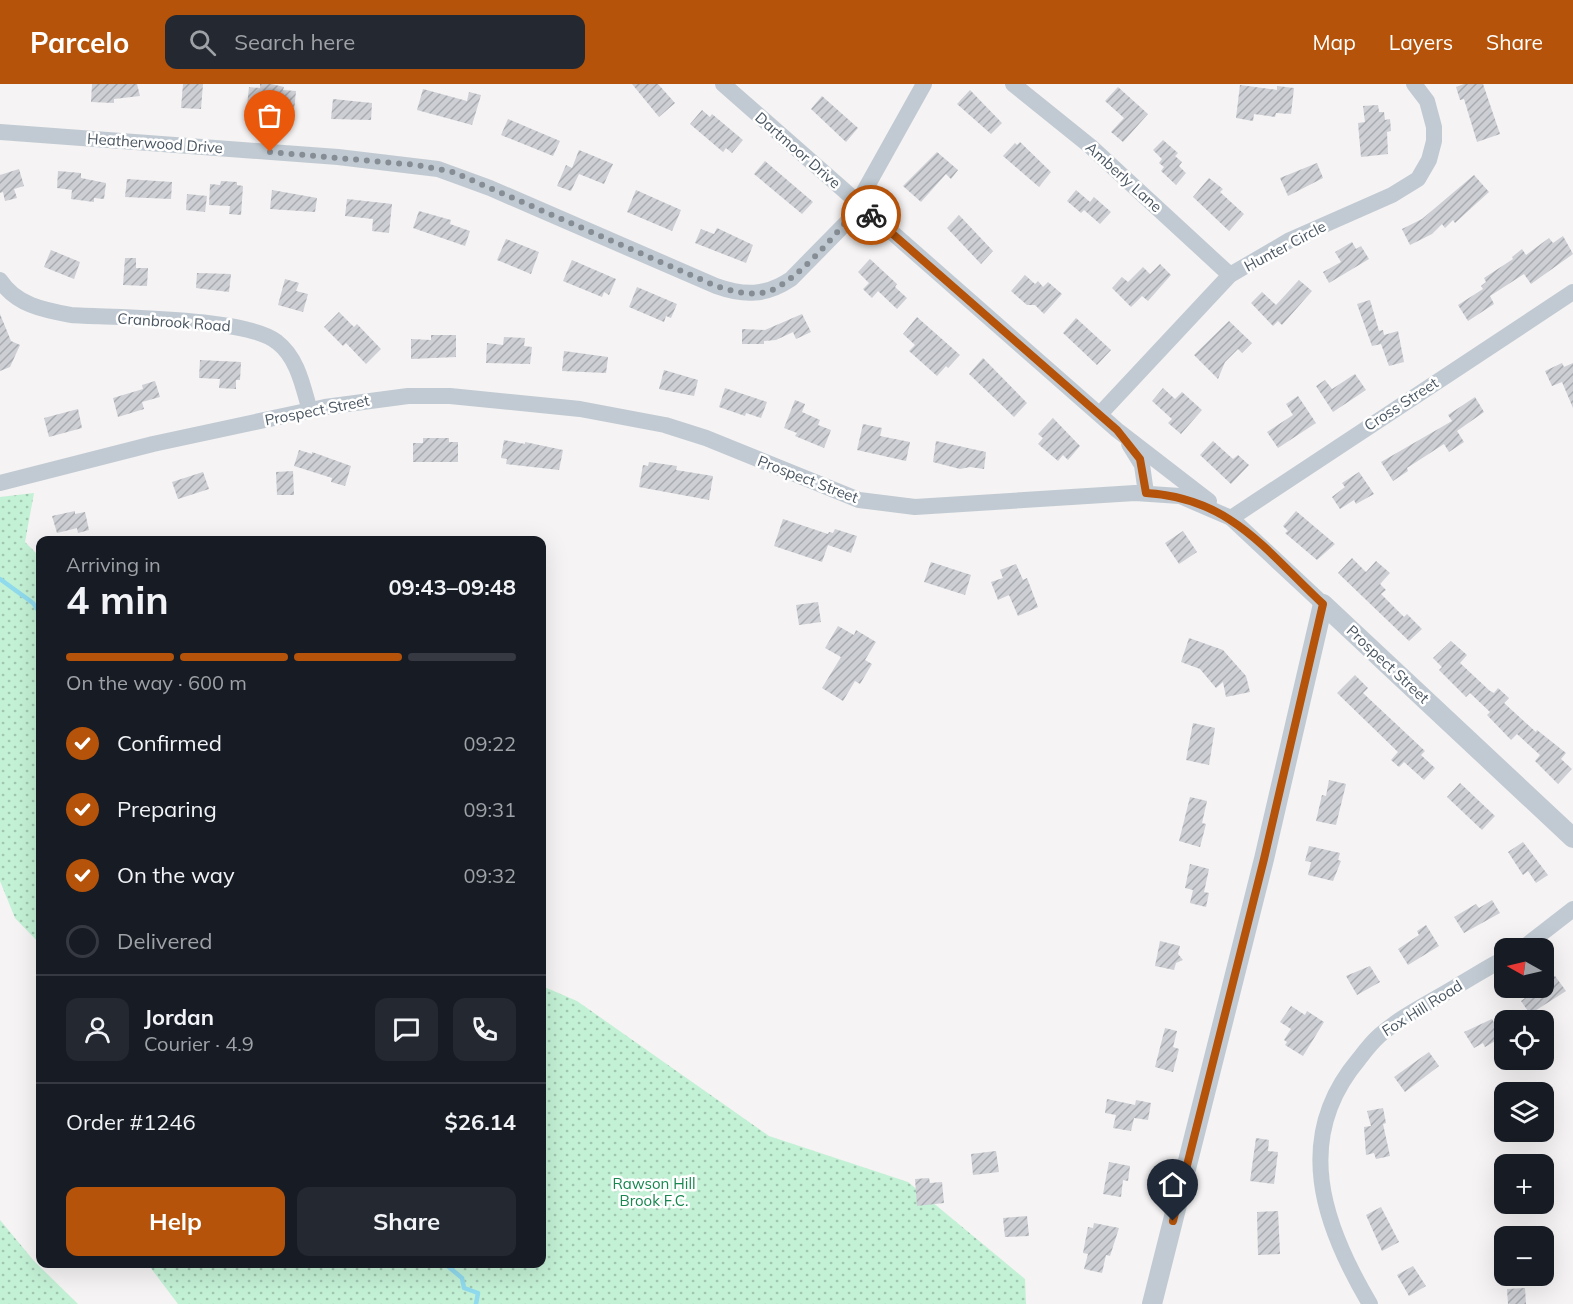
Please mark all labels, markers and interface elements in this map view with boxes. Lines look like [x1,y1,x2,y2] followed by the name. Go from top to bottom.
[165,15,585,69] search box
[30,25,129,60] text: Parcelo
[186,26,219,59] icon: search
[234,28,355,56] text: Search here
[1313,29,1356,55] text: Map
[1389,29,1453,55] text: Layers
[1486,29,1543,55] text: Share
[244,90,295,152] pin
[253,99,286,132] icon: bag
[751,108,845,192] street label: Dartmoor Drive
[87,129,223,157] street label: Heatherwood Drive
[1082,138,1166,216] street label: Amberly Lane
[841,185,901,245] courier
[855,199,888,232] icon: bike
[1241,216,1329,276] street label: Hunter Circle
[117,309,231,335] street label: Cranbrook Road
[1360,373,1442,435] street label: Cross Street
[263,391,371,429] street label: Prospect Street
[755,451,861,507] street label: Prospect Street
[66,552,161,577] text: Arriving in
[388,573,516,601] text: 09:43–09:48
[66,575,169,624] text: 4 min
[1343,621,1433,707] street label: Prospect Street
[66,670,247,695] text: On the way · 600 m
[66,727,99,760] icon: check
[117,729,222,757] text: Confirmed
[463,731,516,756] text: 09:22
[66,793,99,826] icon: check
[117,795,217,823] text: Preparing
[463,797,516,822] text: 09:31
[66,859,99,892] icon: check
[117,861,235,889] text: On the way
[463,863,516,888] text: 09:32
[117,927,212,955] text: Delivered
[1494,938,1554,998] north arrow
[1494,938,1554,1286] map controls
[1378,976,1466,1040] street label: Fox Hill Road
[66,998,129,1061] button: person
[375,998,438,1061] button: chat
[453,998,516,1061] button: phone
[144,1003,214,1031] text: Jordan
[1494,1010,1554,1070] button: locate
[144,1031,254,1056] text: Courier · 4.9
[1494,1082,1554,1142] button: layers
[66,1108,196,1136] text: Order #1246
[445,1108,516,1136] text: $26.14
[1494,1154,1554,1214] button: +
[1147,1159,1198,1221] pin
[1156,1168,1189,1201] icon: home
[612,1174,696,1210] park label: Rawson Hill Brook F.C.
[66,1187,285,1256] button: Help
[297,1187,516,1256] button: Share
[1494,1226,1554,1286] button: −

